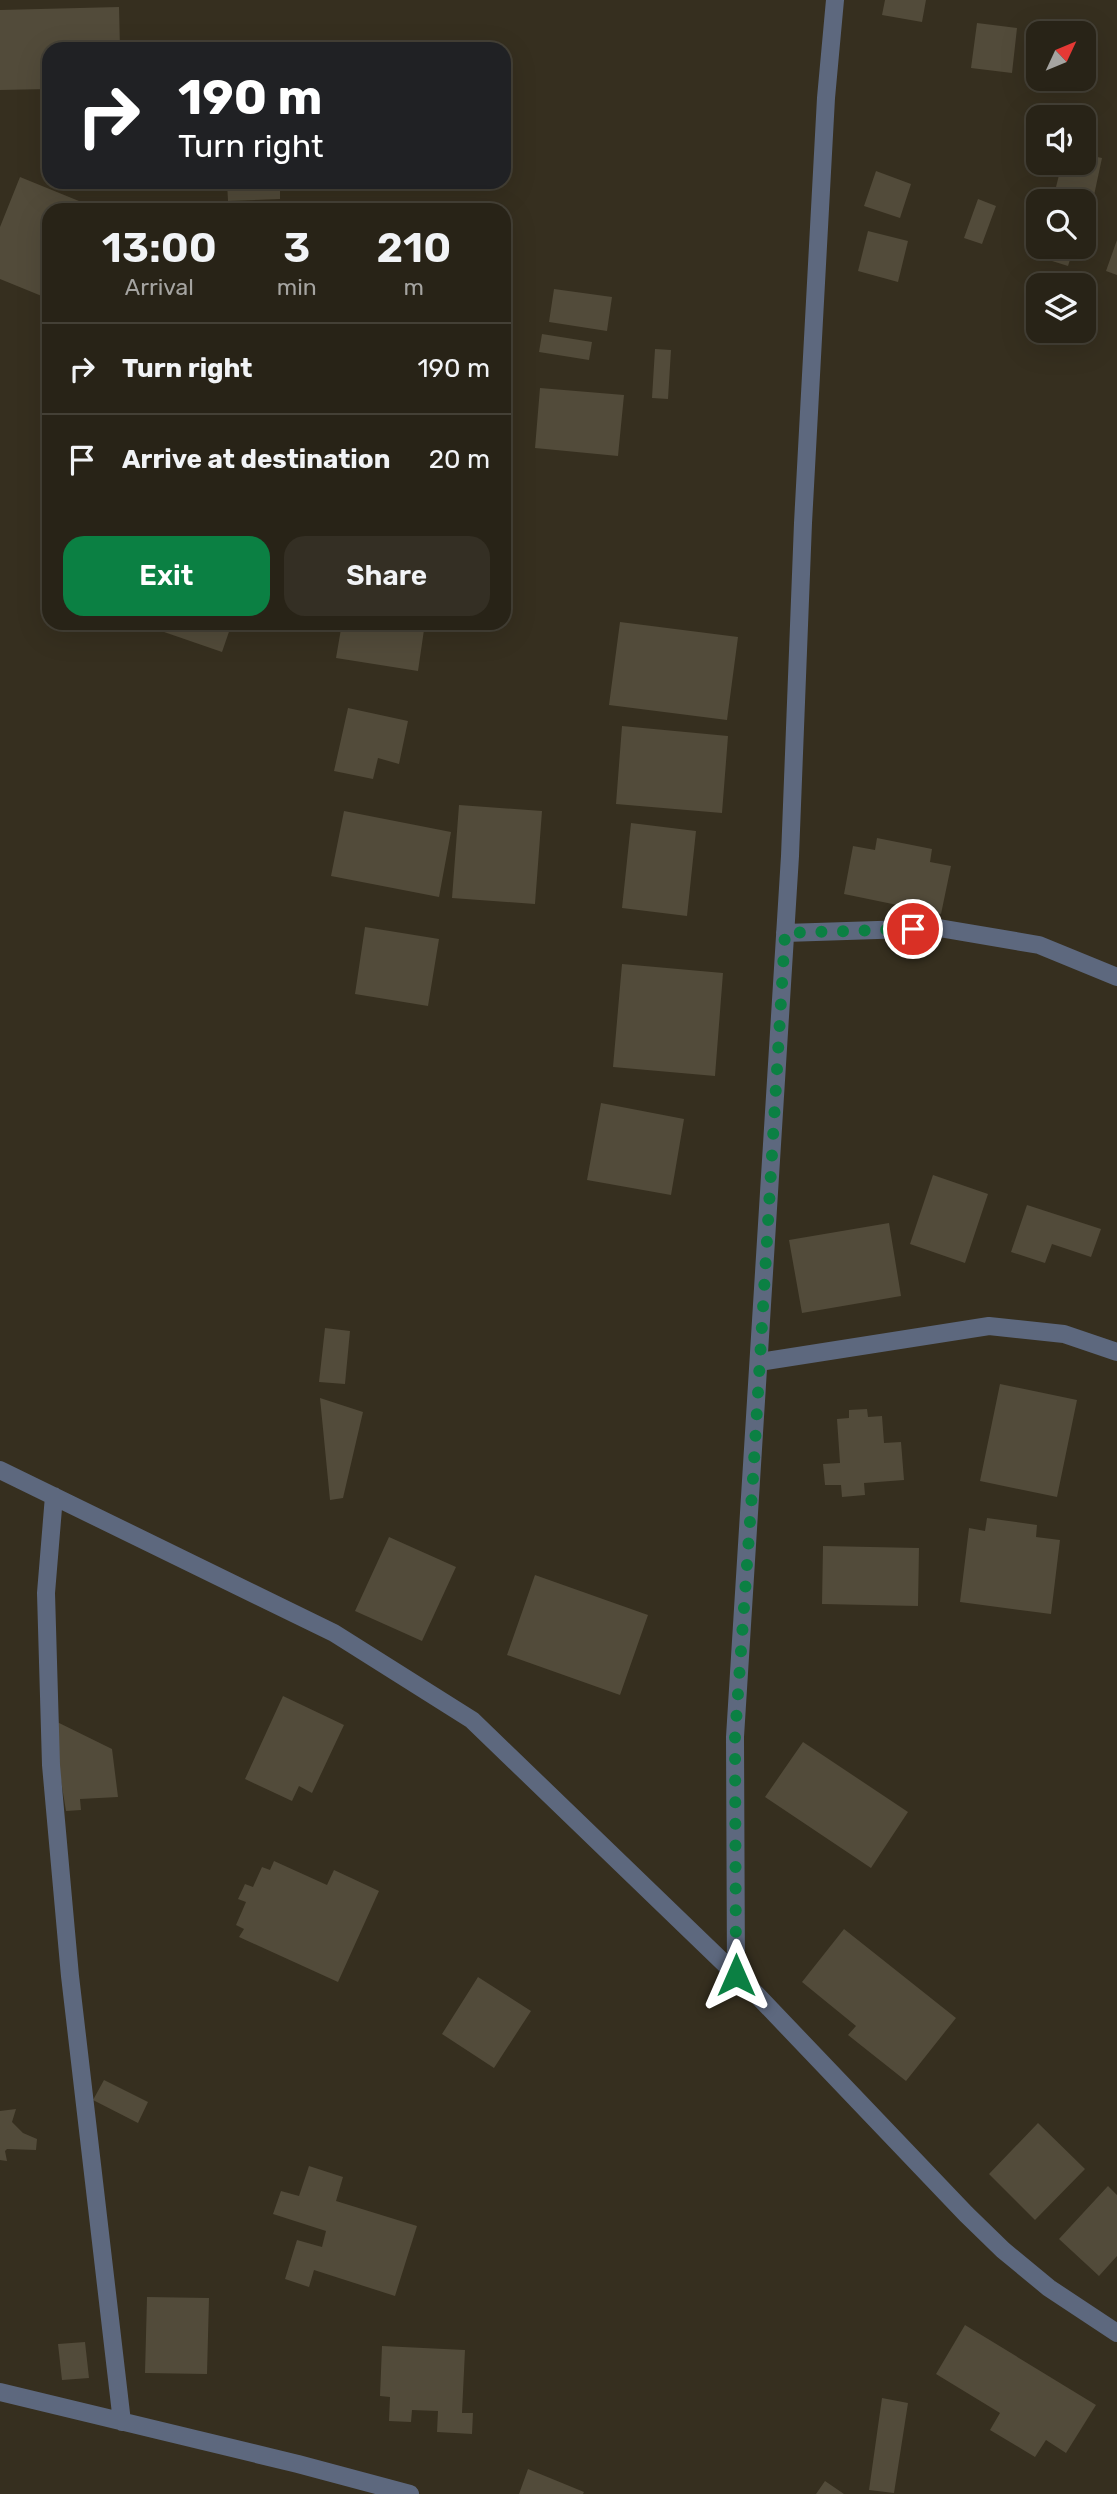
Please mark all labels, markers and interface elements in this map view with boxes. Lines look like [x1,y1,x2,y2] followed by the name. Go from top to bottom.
[1026,21,1096,91] north arrow
[1026,21,1096,343] map controls
[178,68,322,126] text: 190 m
[63,70,154,161] icon: right
[1026,105,1096,175] button: sound
[178,127,323,165] text: Turn right
[1026,189,1096,259] button: search
[102,223,217,273] text: 13:00
[283,223,310,273] text: 3
[376,223,451,273] text: 210
[125,273,194,301] text: Arrival
[277,273,317,301] text: min
[404,273,424,301] text: m
[1026,273,1096,343] button: layers
[63,350,101,388] icon: right
[122,353,252,384] text: Turn right
[417,353,490,384] text: 190 m
[63,441,101,479] icon: arrive
[122,444,390,475] text: Arrive at destination
[429,444,490,475] text: 20 m
[63,536,270,616] button: Exit
[284,536,490,616] button: Share
[883,899,943,959] pin
[894,910,932,948] icon: arrive
[699,1938,773,2012] position arrow

